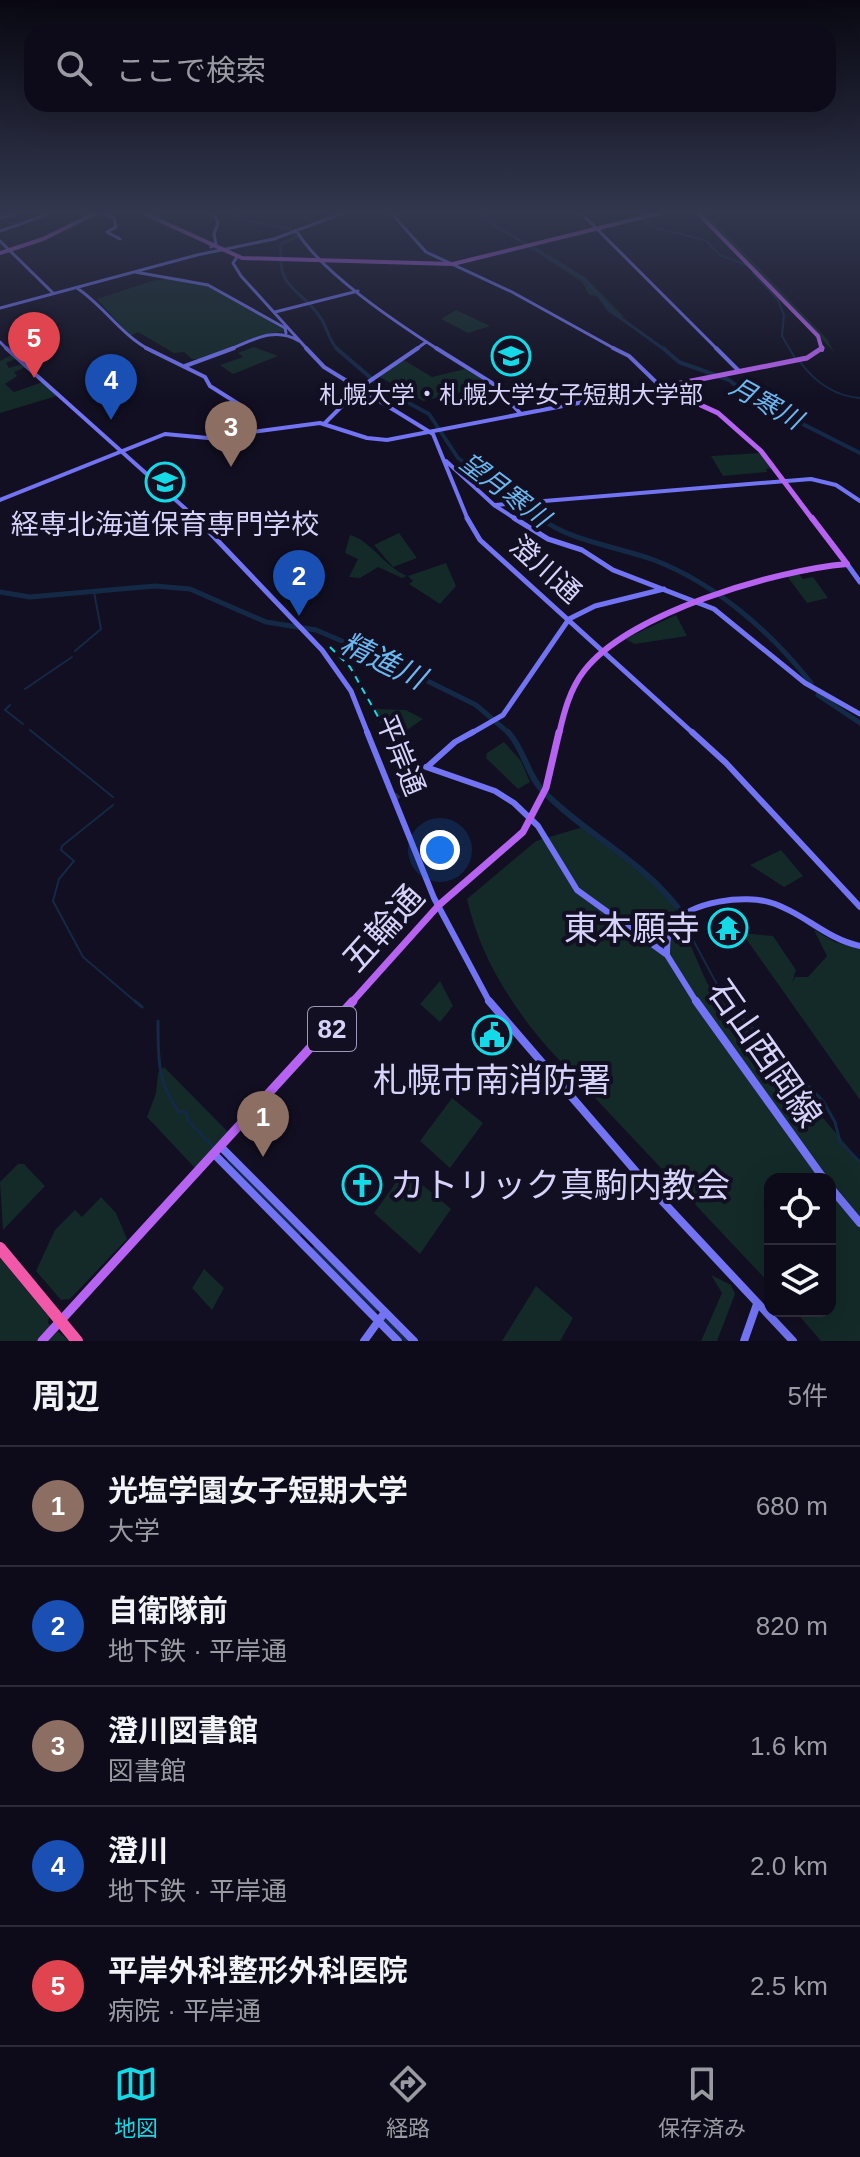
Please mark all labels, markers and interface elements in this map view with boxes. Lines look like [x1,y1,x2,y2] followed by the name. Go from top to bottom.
[24,24,836,112] search box
[52,46,96,90] icon: search
[116,54,266,87] text: ここで検索
[8,312,60,378] pin: 5
[490,335,532,377] school or university icon: 札幌大学・札幌大学女子短期大学部
[85,354,137,420] pin: 4
[725,371,810,436] water label: 月寒川
[319,381,703,408] place label: 札幌大学・札幌大学女子短期大学部
[205,401,257,467] pin: 3
[454,447,558,535] water label: 望月寒川
[144,461,186,503] school or university icon: 経専北海道保育専門学校
[11,509,319,540] place label: 経専北海道保育専門学校
[504,530,587,609] street label: 澄川通
[273,550,325,616] pin: 2
[336,626,434,696] water label: 精進川
[370,710,431,800] street label: 平岸通
[420,830,460,870] your location
[335,877,431,979] street label: 五輪通
[707,907,749,949] temple icon: 東本願寺
[564,909,700,947] place label: 東本願寺
[701,972,829,1134] street label: 石山西岡線
[308,1007,356,1051] road number: 82
[471,1014,513,1056] public building icon: 札幌市南消防署
[373,1061,611,1099] place label: 札幌市南消防署
[237,1091,289,1157] pin: 1
[341,1164,383,1206] church icon: カトリック真駒内教会
[390,1166,730,1204] place label: カトリック真駒内教会
[764,1173,836,1317] map controls
[764,1173,836,1245] button: locate
[764,1245,836,1317] button: layers
[32,1377,100,1415] text: 周辺
[788,1381,828,1411] text: 5件
[108,1474,408,1507] text: 光塩学園女子短期大学
[51,1491,65,1521] text: 1
[756,1491,828,1521] text: 680 m
[108,1516,160,1546] text: 大学
[108,1594,228,1627] text: 自衛隊前
[51,1611,65,1641] text: 2
[756,1611,828,1641] text: 820 m
[108,1636,287,1666] text: 地下鉄 · 平岸通
[108,1714,258,1747] text: 澄川図書館
[51,1731,65,1761] text: 3
[750,1731,828,1761] text: 1.6 km
[108,1756,186,1786] text: 図書館
[108,1834,168,1867] text: 澄川
[51,1851,65,1881] text: 4
[750,1851,828,1881] text: 2.0 km
[108,1876,287,1906] text: 地下鉄 · 平岸通
[108,1954,408,1987] text: 平岸外科整形外科医院
[51,1971,65,2001] text: 5
[750,1971,828,2001] text: 2.5 km
[108,1996,261,2026] text: 病院 · 平岸通
[114,2062,158,2142] tab: 地図
[386,2062,430,2142] tab: 経路
[658,2062,746,2142] tab: 保存済み

